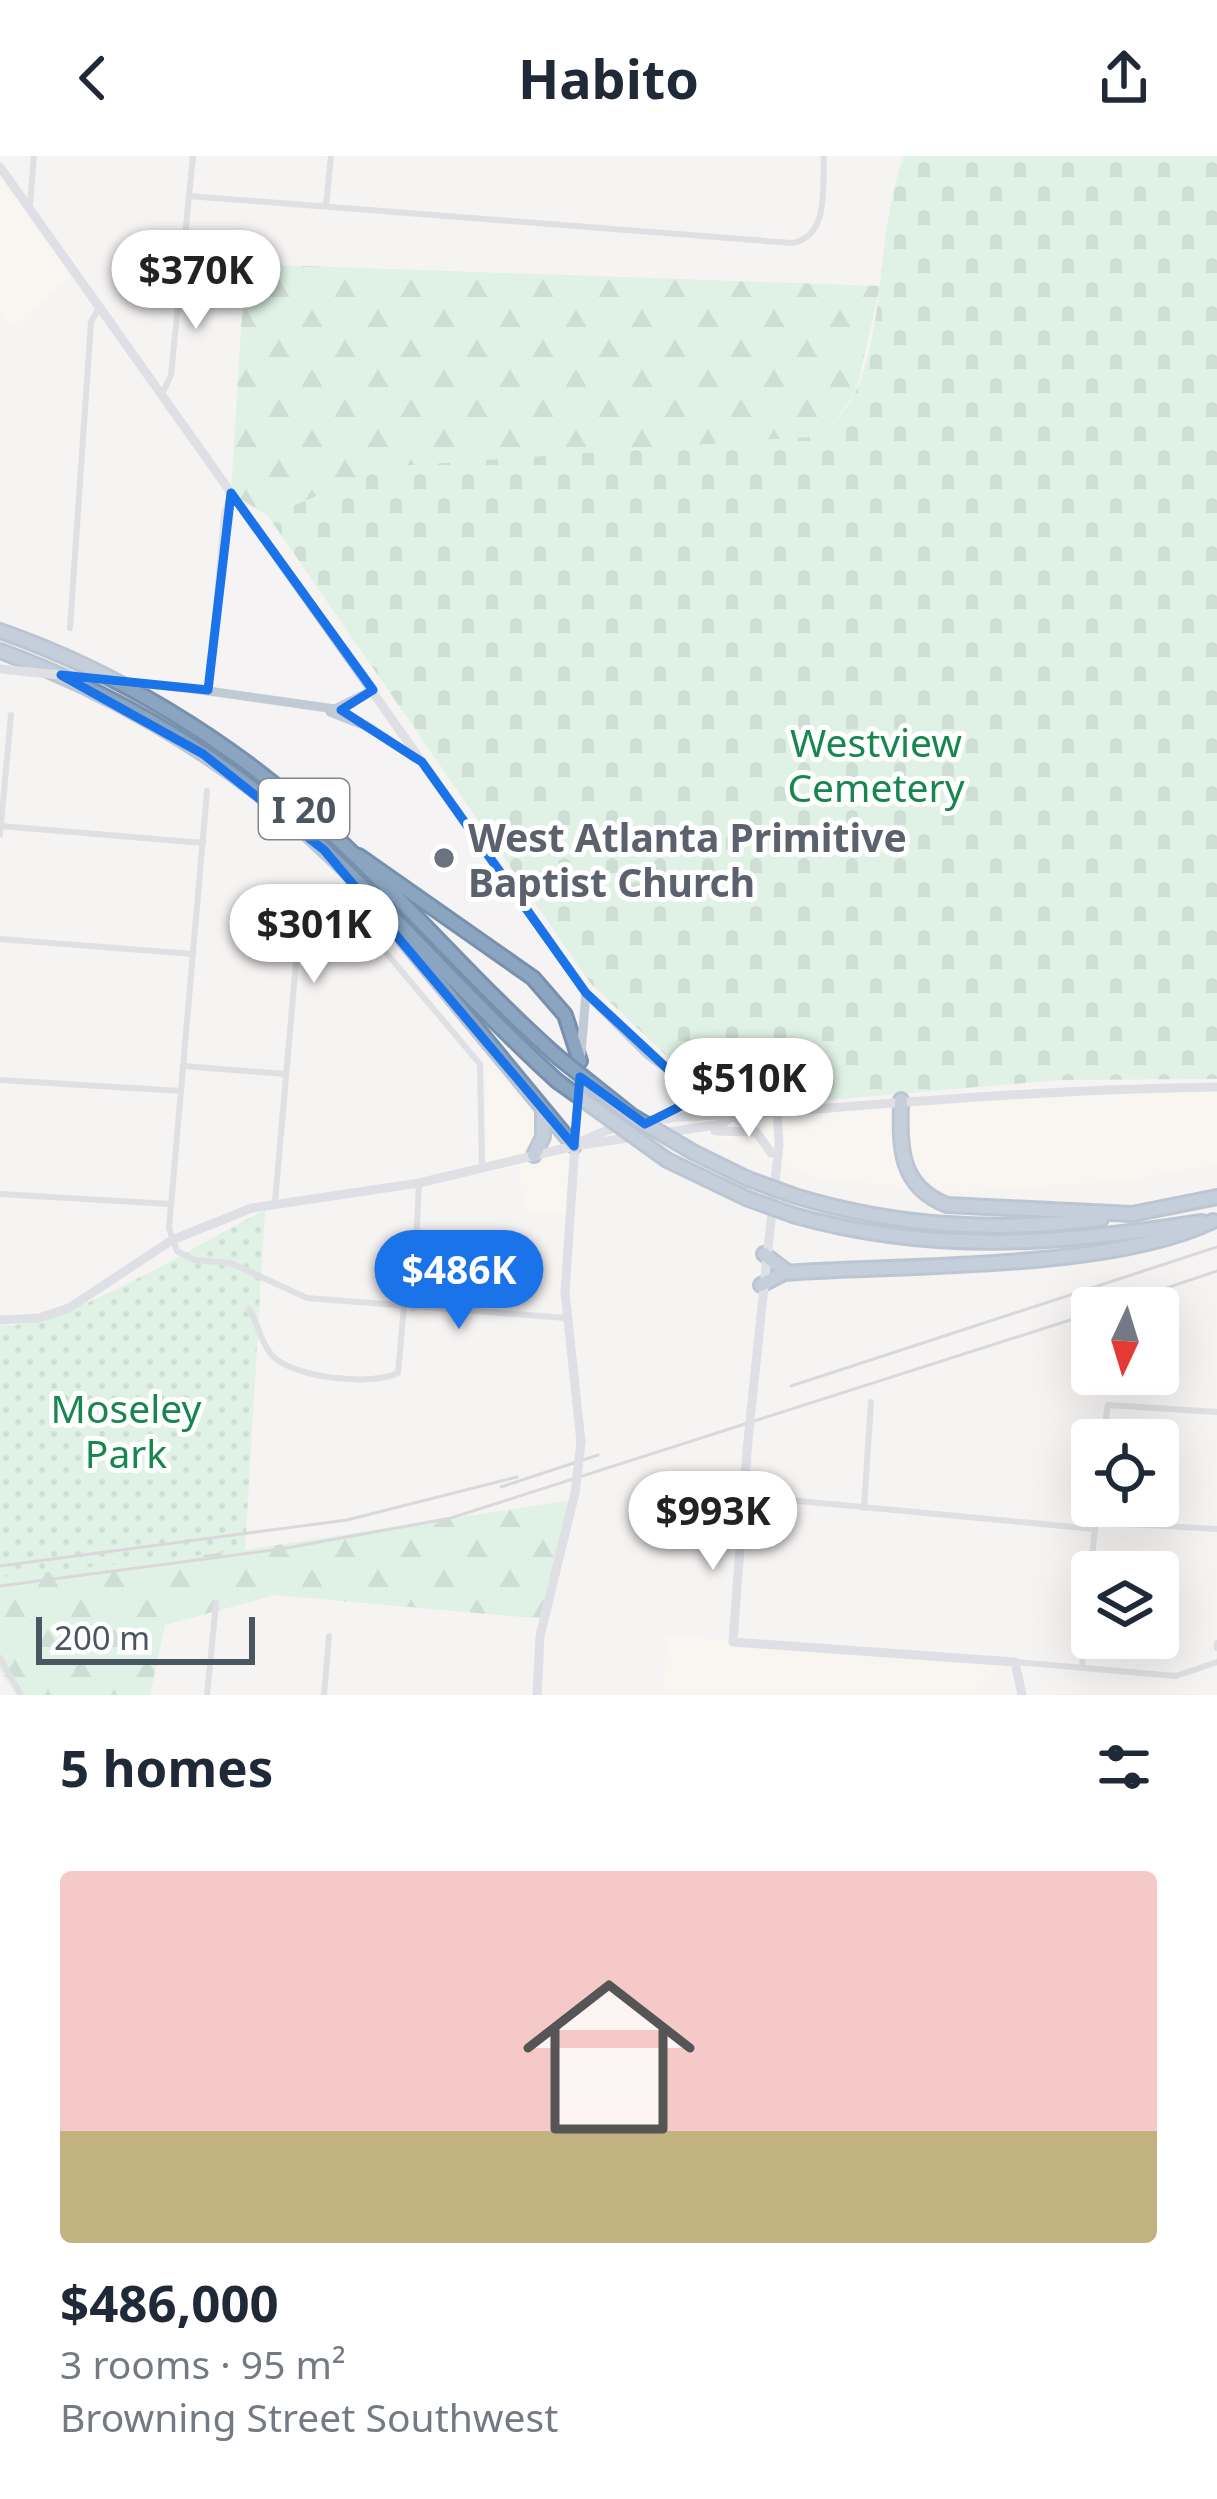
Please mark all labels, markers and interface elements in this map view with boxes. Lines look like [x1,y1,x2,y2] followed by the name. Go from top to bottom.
[518,41,699,115] text: Habito
[60,45,126,111] icon: back
[1091,45,1157,111] icon: share
[112,230,280,332] pin: $370K
[138,242,254,295] text: $370K
[787,715,965,813] park label: Westview Cemetery
[259,779,349,839] road number: I 20
[468,810,907,908] place label: West Atlanta Primitive Baptist Church
[431,845,457,871] marker: West Atlanta Primitive Baptist Church
[230,884,398,986] pin: $301K
[256,896,372,949] text: $301K
[665,1038,833,1140] pin: $510K
[691,1050,807,1103] text: $510K
[375,1230,543,1332] pin: $486K
[401,1242,517,1295] text: $486K
[1071,1287,1179,1395] north arrow
[1071,1287,1179,1659] map controls
[51,1381,202,1479] park label: Moseley Park
[1071,1419,1179,1527] button: locate
[629,1471,797,1573] pin: $993K
[655,1483,771,1536] text: $993K
[1071,1551,1179,1659] button: layers
[36,1611,255,1664] scale bar
[54,1615,150,1660] text: 200 m
[60,1732,273,1802] text: 5 homes
[1091,1734,1157,1800] icon: filters
[501,1949,717,2165] icon: home
[60,2267,279,2337] text: $486,000
[60,2337,346,2390] text: 3 rooms · 95 m²
[60,2390,558,2443] text: Browning Street Southwest

